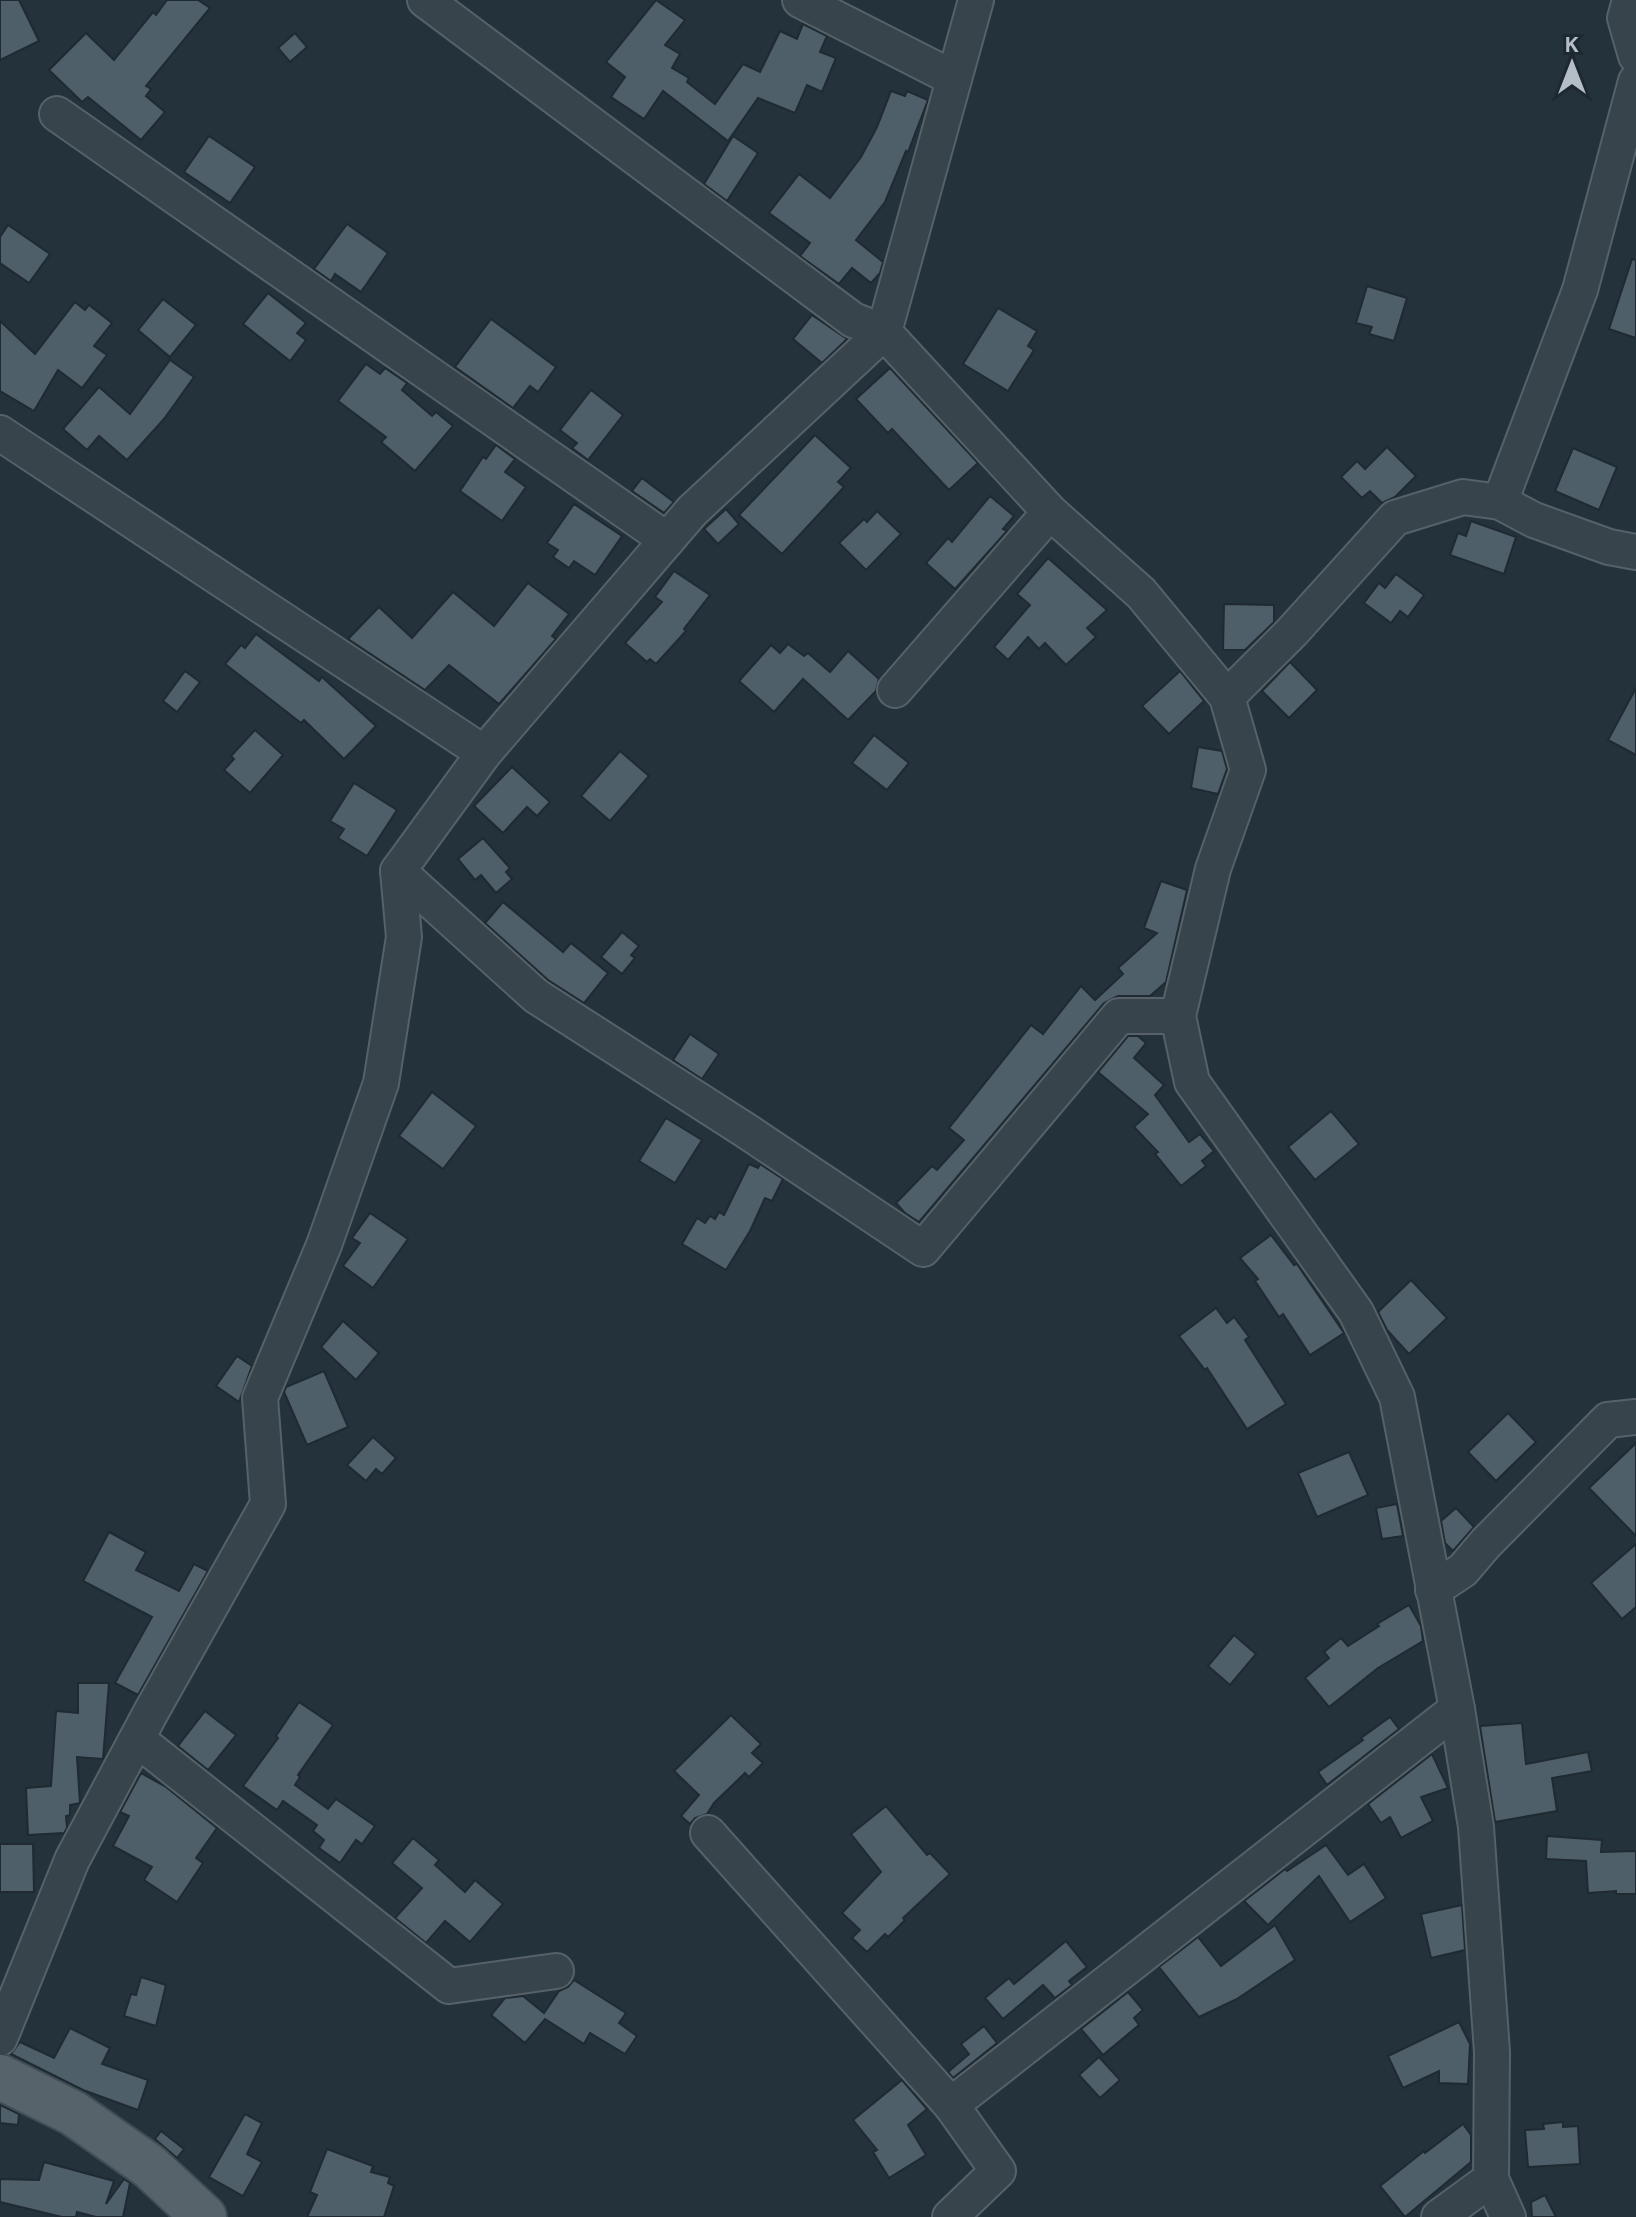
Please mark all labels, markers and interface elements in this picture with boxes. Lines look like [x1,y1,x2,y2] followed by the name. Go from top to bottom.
[1532,24,1612,104] north arrow
[1565,30,1579,59] text: K

